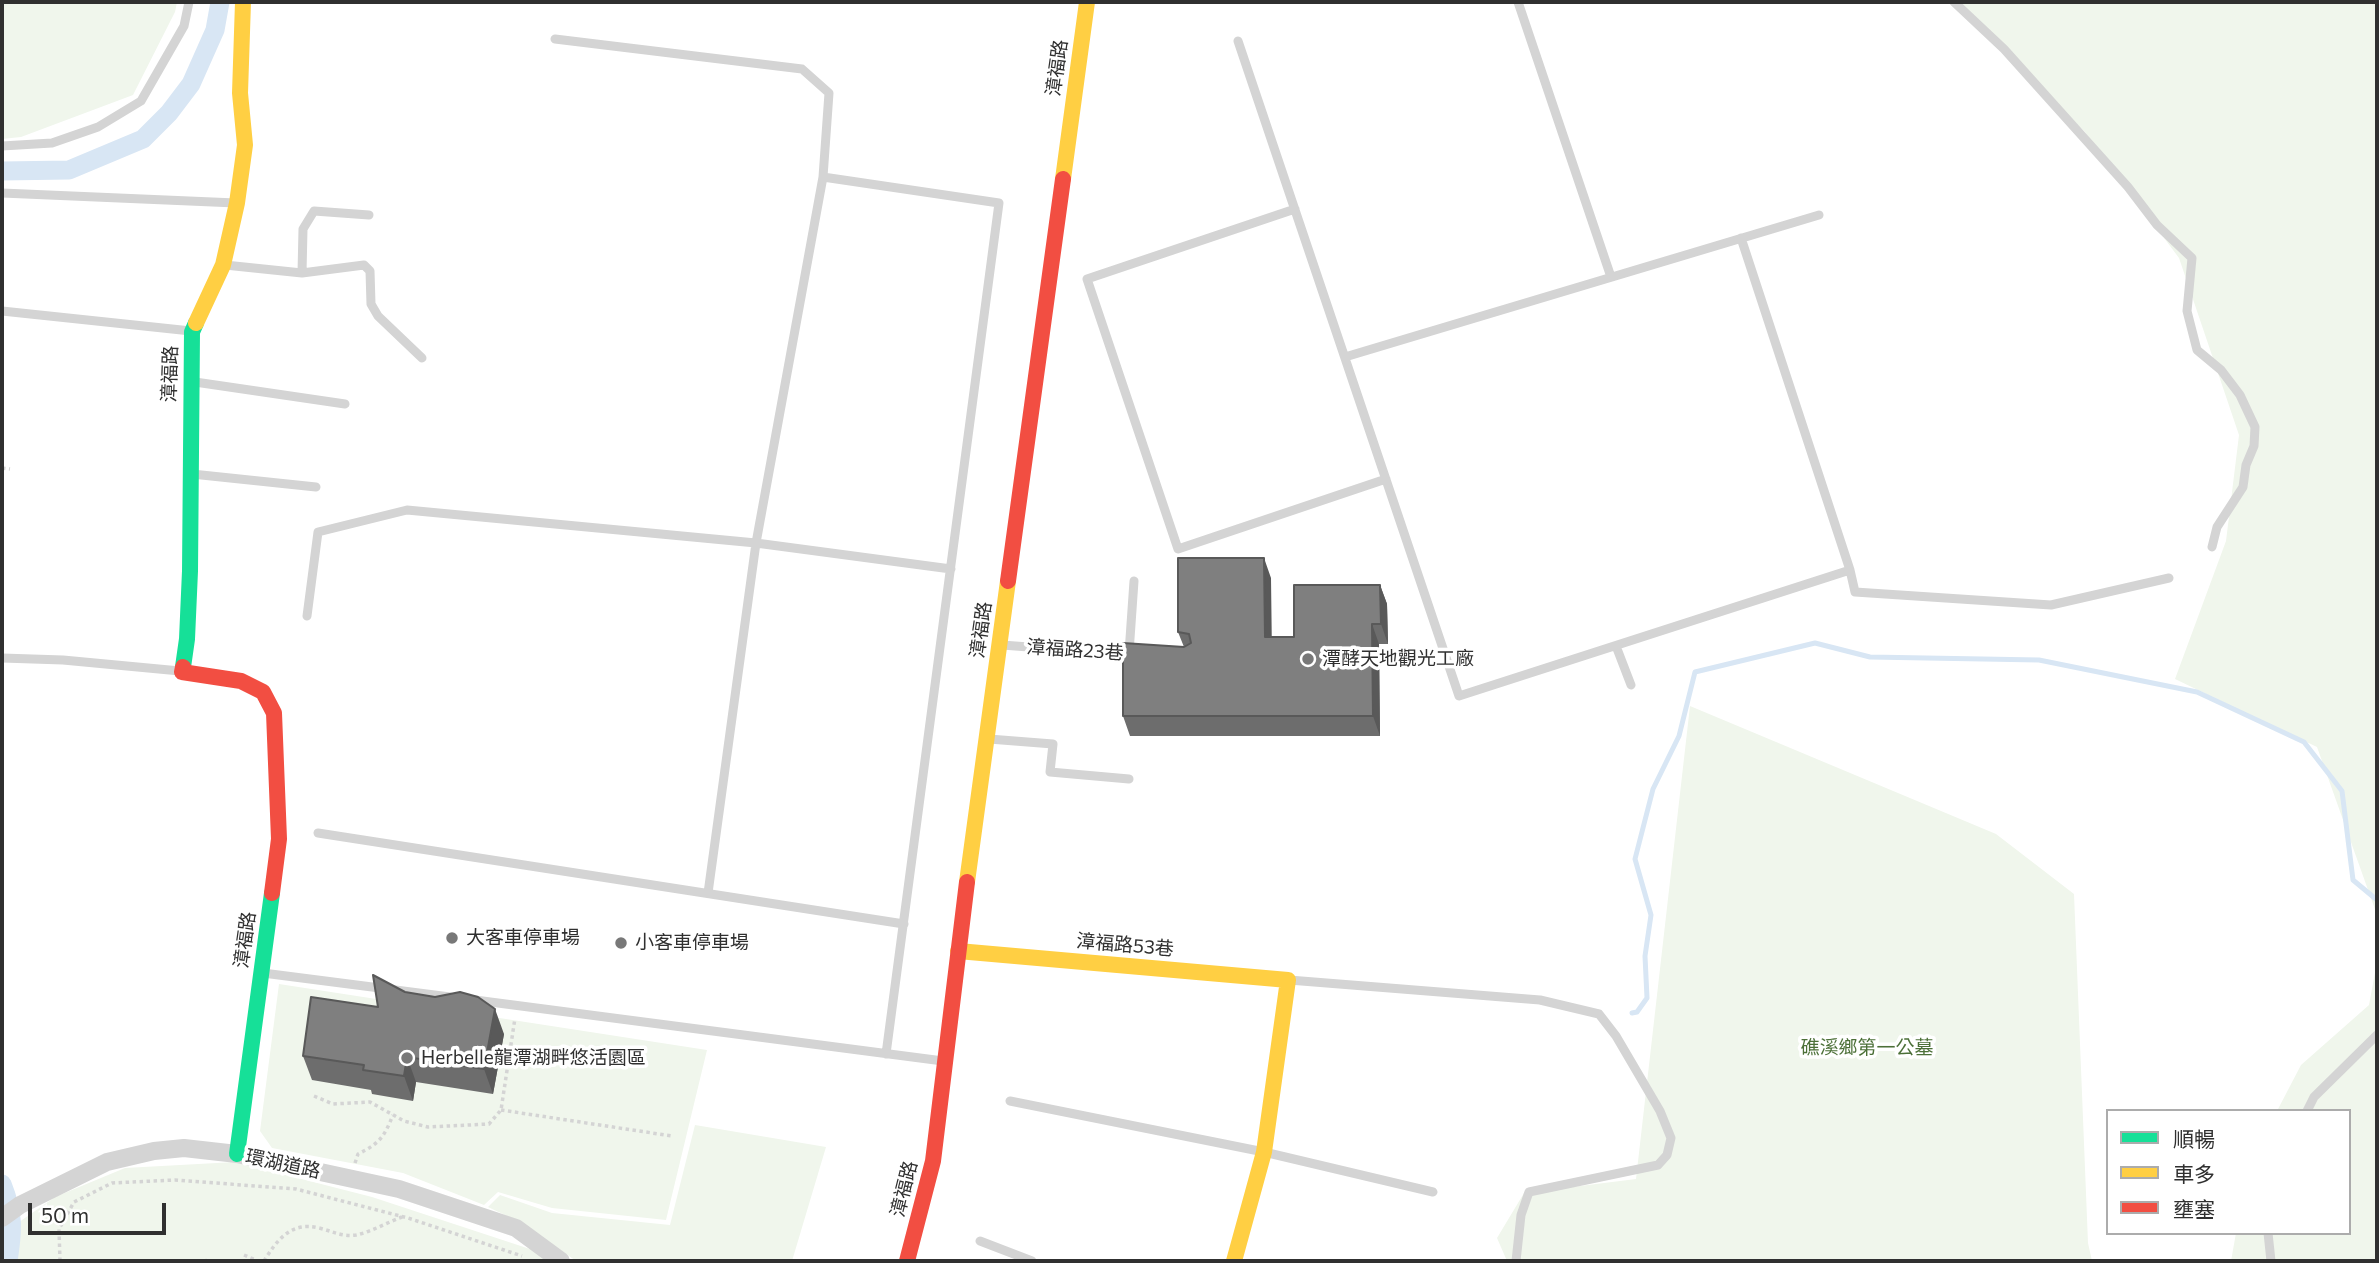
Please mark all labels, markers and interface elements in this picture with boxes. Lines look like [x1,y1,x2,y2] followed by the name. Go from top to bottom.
[1042,38,1072,98] street label: 漳福路
[158,345,182,403] street label: 漳福路
[966,600,996,660] street label: 漳福路
[1026,635,1124,665] street label: 漳福路23巷
[1322,648,1474,670] place label: 潭酵天地觀光工廠
[1300,651,1316,667] marker: 潭酵天地觀光工廠
[230,910,260,970] street label: 漳福路
[466,927,580,949] place label: 大客車停車場
[1075,929,1175,961] street label: 漳福路53巷
[444,930,460,946] marker: 大客車停車場
[635,932,749,954] place label: 小客車停車場
[613,935,629,951] marker: 小客車停車場
[1801,1037,1933,1059] park label: 礁溪鄉第一公墓
[421,1047,646,1069] place label: Herbelle龍潭湖畔悠活園區
[399,1050,415,1066] marker: Herbelle龍潭湖畔悠活園區
[2106,1109,2351,1235] legend
[2173,1126,2215,1151] text: 順暢
[243,1145,323,1183] street label: 環湖道路
[886,1159,922,1219] street label: 漳福路
[2173,1161,2215,1186] text: 車多
[32,1190,170,1234] scale bar
[2173,1196,2215,1221] text: 壅塞
[41,1202,89,1227] text: 50 m

